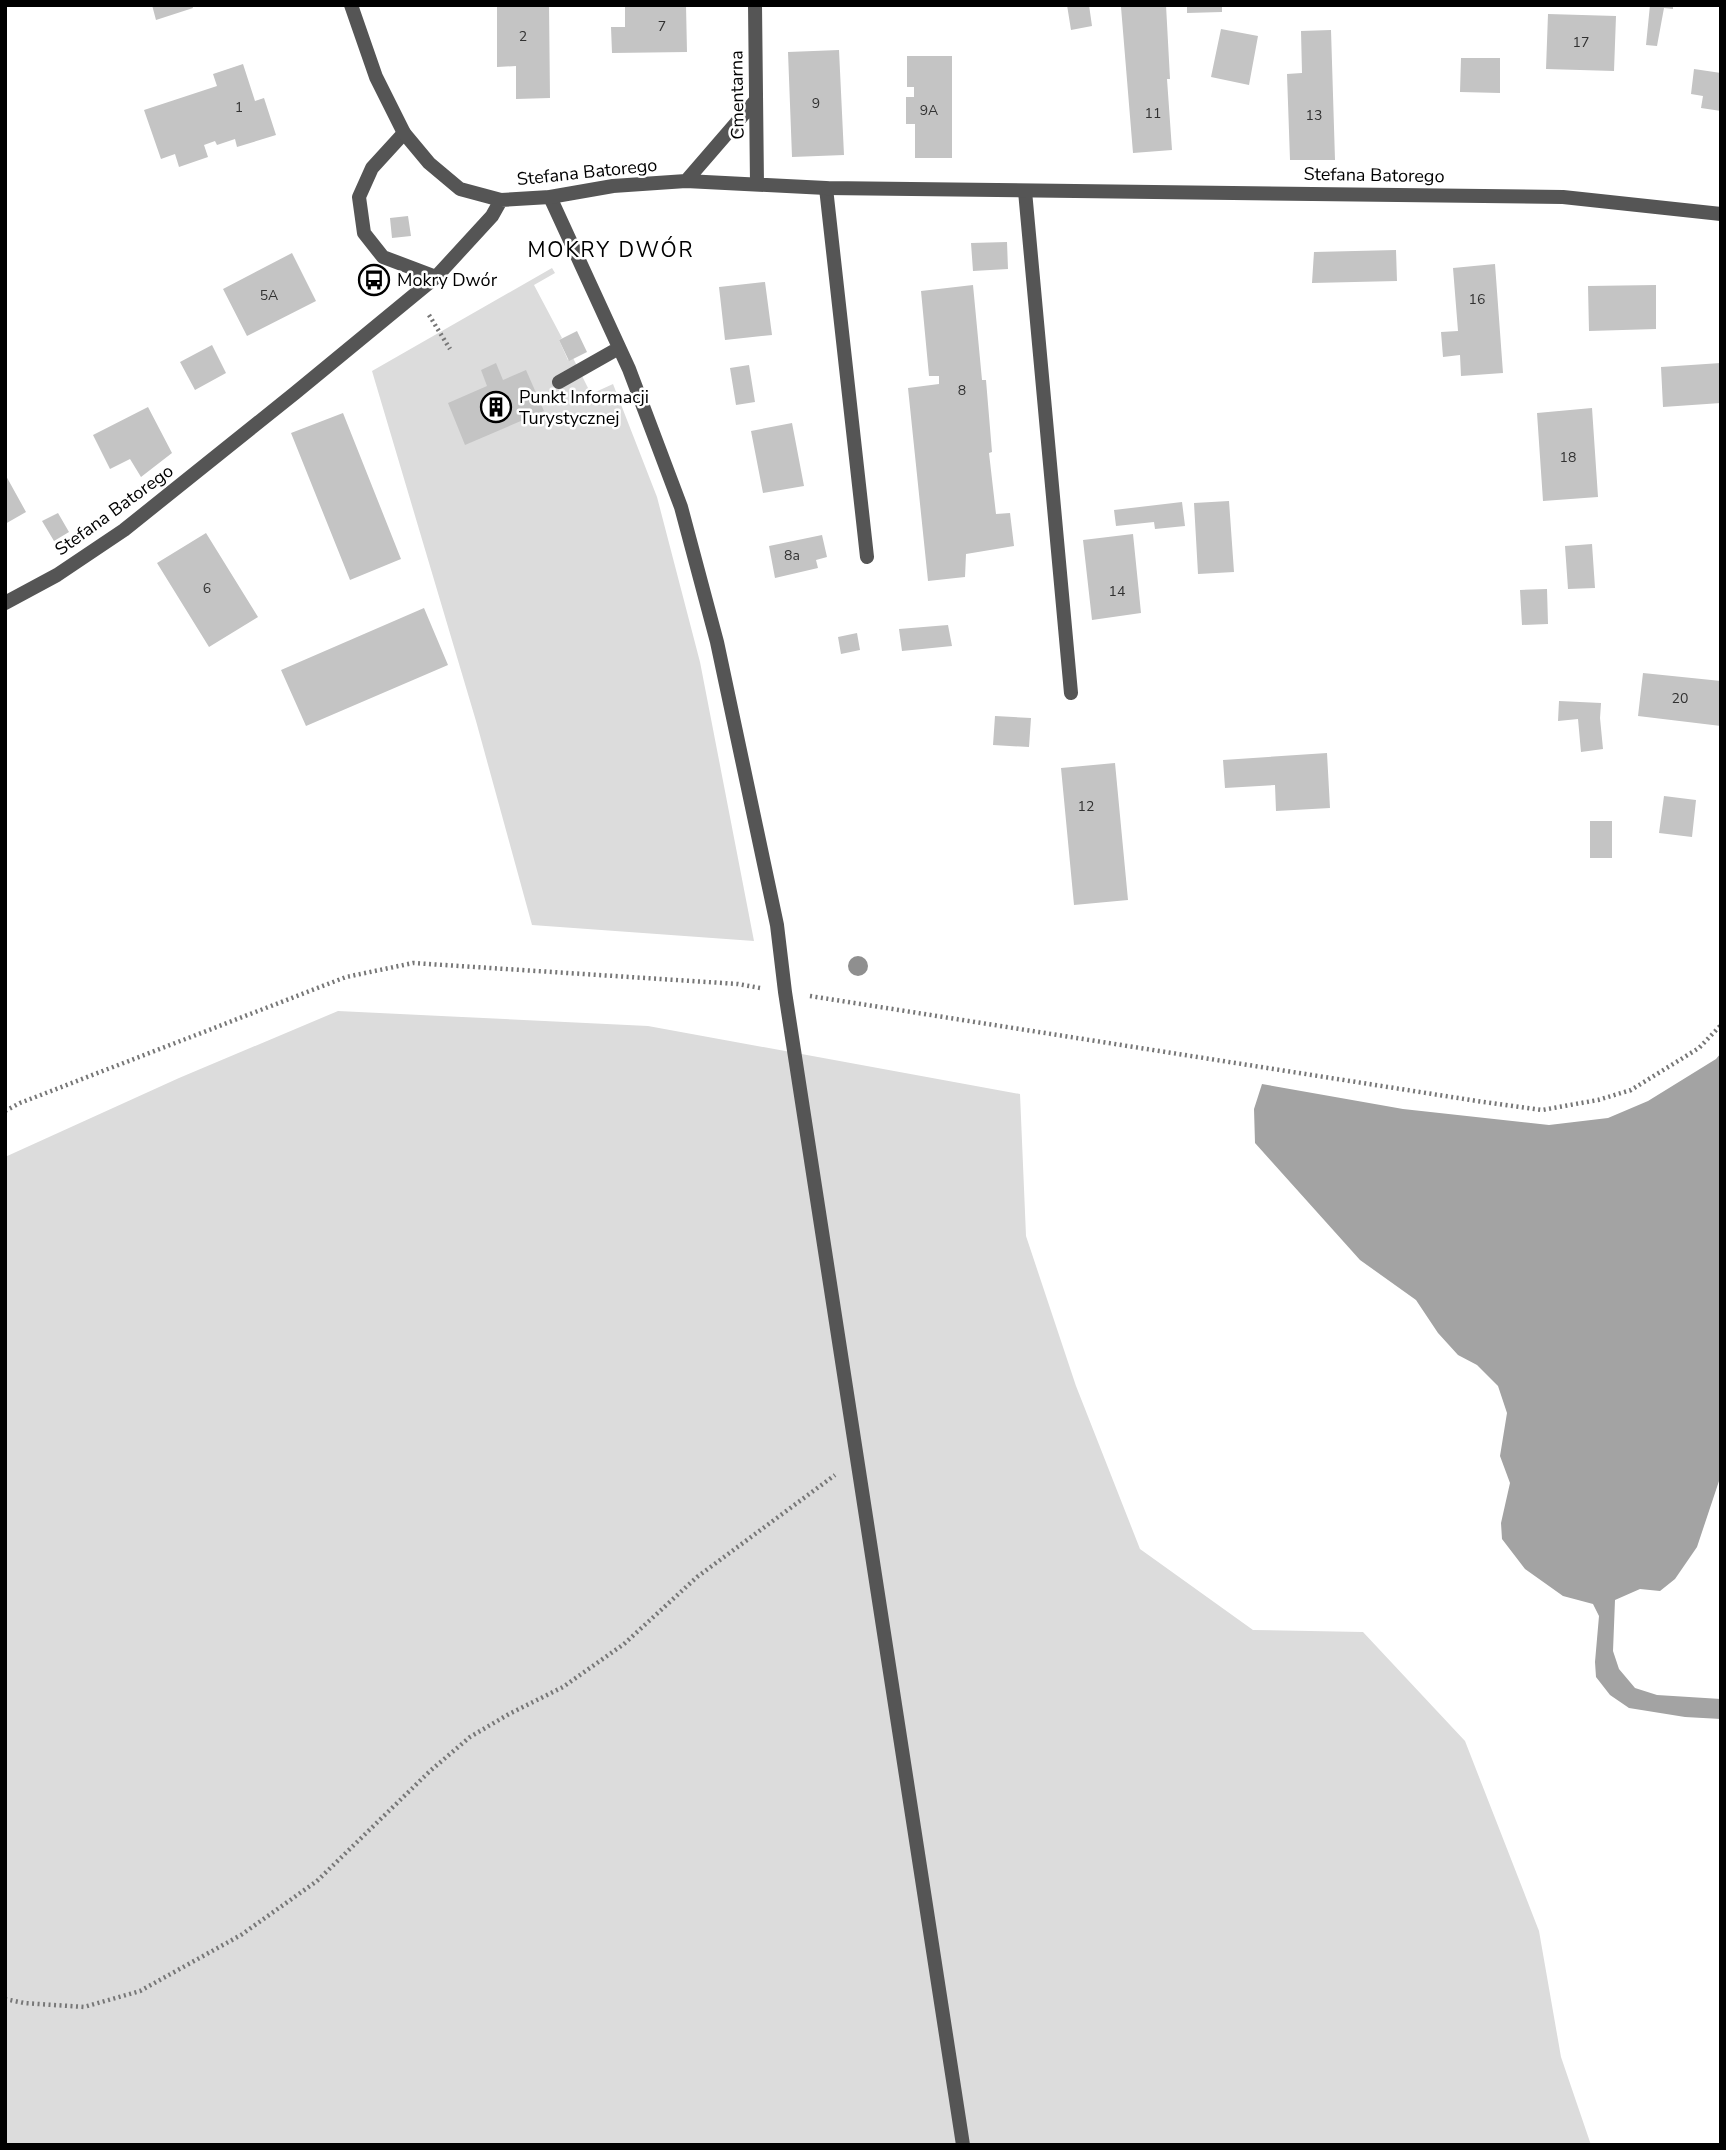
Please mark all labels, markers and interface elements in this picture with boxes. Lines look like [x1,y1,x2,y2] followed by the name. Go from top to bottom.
[658,17,666,36] house number: 7
[519,27,527,46] house number: 2
[1573,33,1589,52] house number: 17
[724,50,750,140] street label: Cmentarna
[812,94,820,113] house number: 9
[235,98,243,117] house number: 1
[920,101,938,120] house number: 9A
[1145,104,1161,123] house number: 11
[1306,106,1322,125] house number: 13
[516,153,658,191] street label: Stefana Batorego
[1303,162,1445,188] street label: Stefana Batorego
[527,236,695,264] district label: MOKRY DWÓR
[357,263,391,297] bus stop icon: Mokry Dwór
[397,268,498,292] place label: Mokry Dwór
[260,286,278,305] house number: 5A
[1469,290,1485,309] house number: 16
[958,381,966,400] house number: 8
[519,385,649,430] place label: Punkt Informacji Turystycznej
[479,390,513,424] building icon: Punkt Informacji Turystycznej
[1560,448,1576,467] house number: 18
[50,459,178,561] street label: Stefana Batorego
[784,546,800,565] house number: 8a
[203,579,211,598] house number: 6
[1109,582,1125,601] house number: 14
[1672,689,1688,708] house number: 20
[1078,797,1094,816] house number: 12

